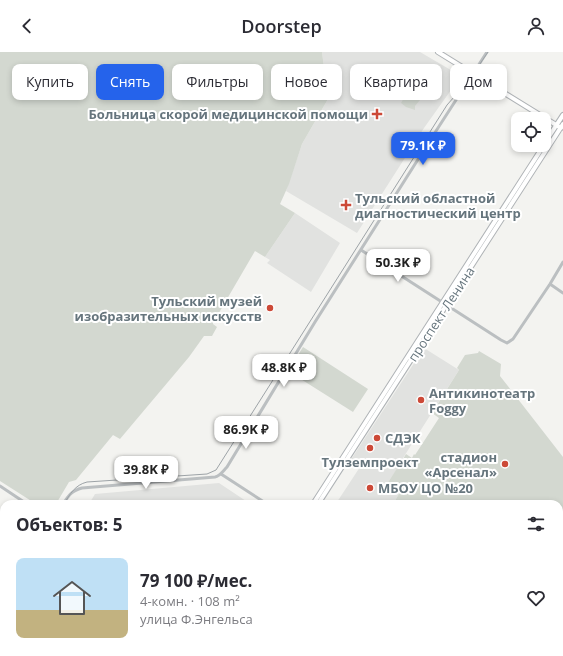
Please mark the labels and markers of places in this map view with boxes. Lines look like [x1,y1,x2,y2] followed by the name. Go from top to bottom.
[89,105,368,123] place label: Больница скорой медицинской помощи
[371,108,383,120] marker: Больница скорой медицинской помощи
[386,132,460,166] pin: 79.1K ₽
[355,189,521,222] place label: Тульский областной диагностический центр
[340,199,352,211] marker: Тульский областной диагностический центр
[361,249,435,283] pin: 50.3K ₽
[75,292,262,325] place label: Тульский музей изобразительных искусств
[265,303,275,313] marker: Тульский музей изобразительных искусств
[247,354,321,388] pin: 48.8K ₽
[429,384,535,417] place label: Антикинотеатр Foggy
[416,395,426,405] marker: Антикинотеатр Foggy
[209,416,283,450] pin: 86.9K ₽
[385,429,421,447] place label: СДЭК
[372,433,382,443] marker: СДЭК
[365,443,375,453] marker: Тулземпроект
[425,448,497,481] place label: стадион «Арсенал»
[322,453,418,471] place label: Тулземпроект
[109,456,183,490] pin: 39.8K ₽
[500,459,510,469] marker: стадион «Арсенал»
[378,479,473,497] place label: МБОУ ЦО №20
[365,483,375,493] marker: МБОУ ЦО №20

